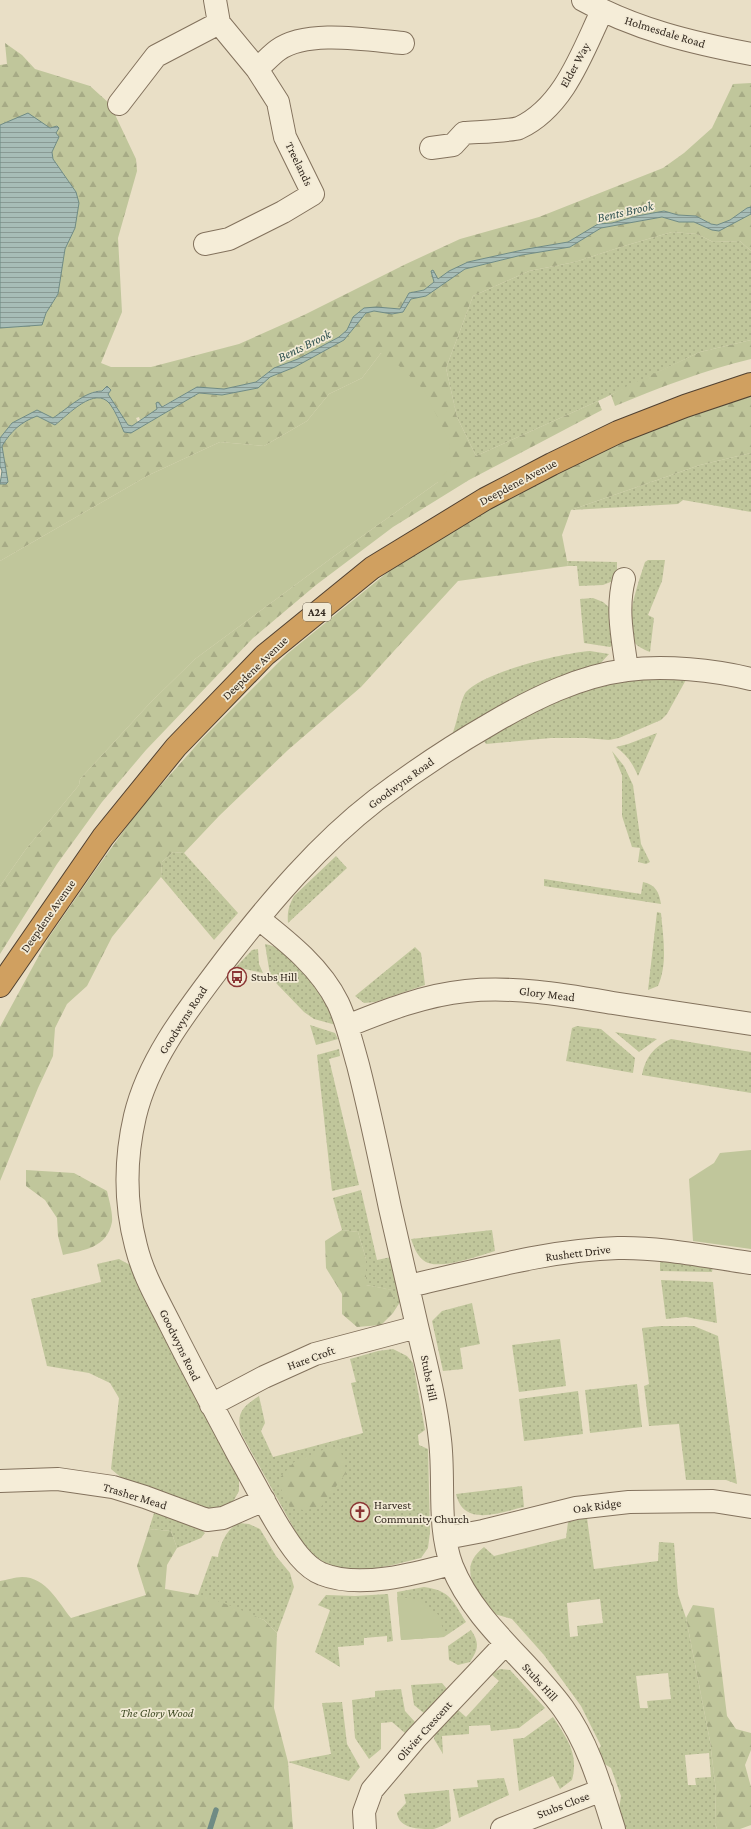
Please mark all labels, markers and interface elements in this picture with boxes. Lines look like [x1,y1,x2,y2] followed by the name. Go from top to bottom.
[623,13,708,51] street label: Holmesdale Road
[557,40,593,90] street label: Elder Way
[282,140,316,189] street label: Treelands
[596,197,656,225] water label: Bents Brook
[275,326,334,365] water label: Bents Brook
[477,456,559,508] street label: Deepdene Avenue
[303,603,331,621] road number: A24
[219,633,291,703] street label: Deepdene Avenue
[365,754,437,812] street label: Goodwyns Road
[18,877,78,955] street label: Deepdene Avenue
[226,966,248,988] bus stop icon: Stubs Hill
[251,970,297,984] place label: Stubs Hill
[156,983,210,1057] street label: Goodwyns Road
[518,984,576,1004] street label: Glory Mead
[545,1242,611,1264] street label: Rushett Drive
[157,1307,204,1384] street label: Goodwyns Road
[285,1343,338,1373] street label: Hare Croft
[418,1354,440,1402] street label: Stubs Hill
[101,1480,169,1513] street label: Trasher Mead
[572,1496,622,1516] street label: Oak Ridge
[374,1498,470,1526] place label: Harvest Community Church
[349,1501,371,1523] church icon: Harvest Community Church
[519,1660,561,1704] street label: Stubs Hill
[393,1697,455,1764] street label: Olivier Crescent
[121,1706,194,1720] park label: The Glory Wood
[535,1789,591,1821] street label: Stubs Close

